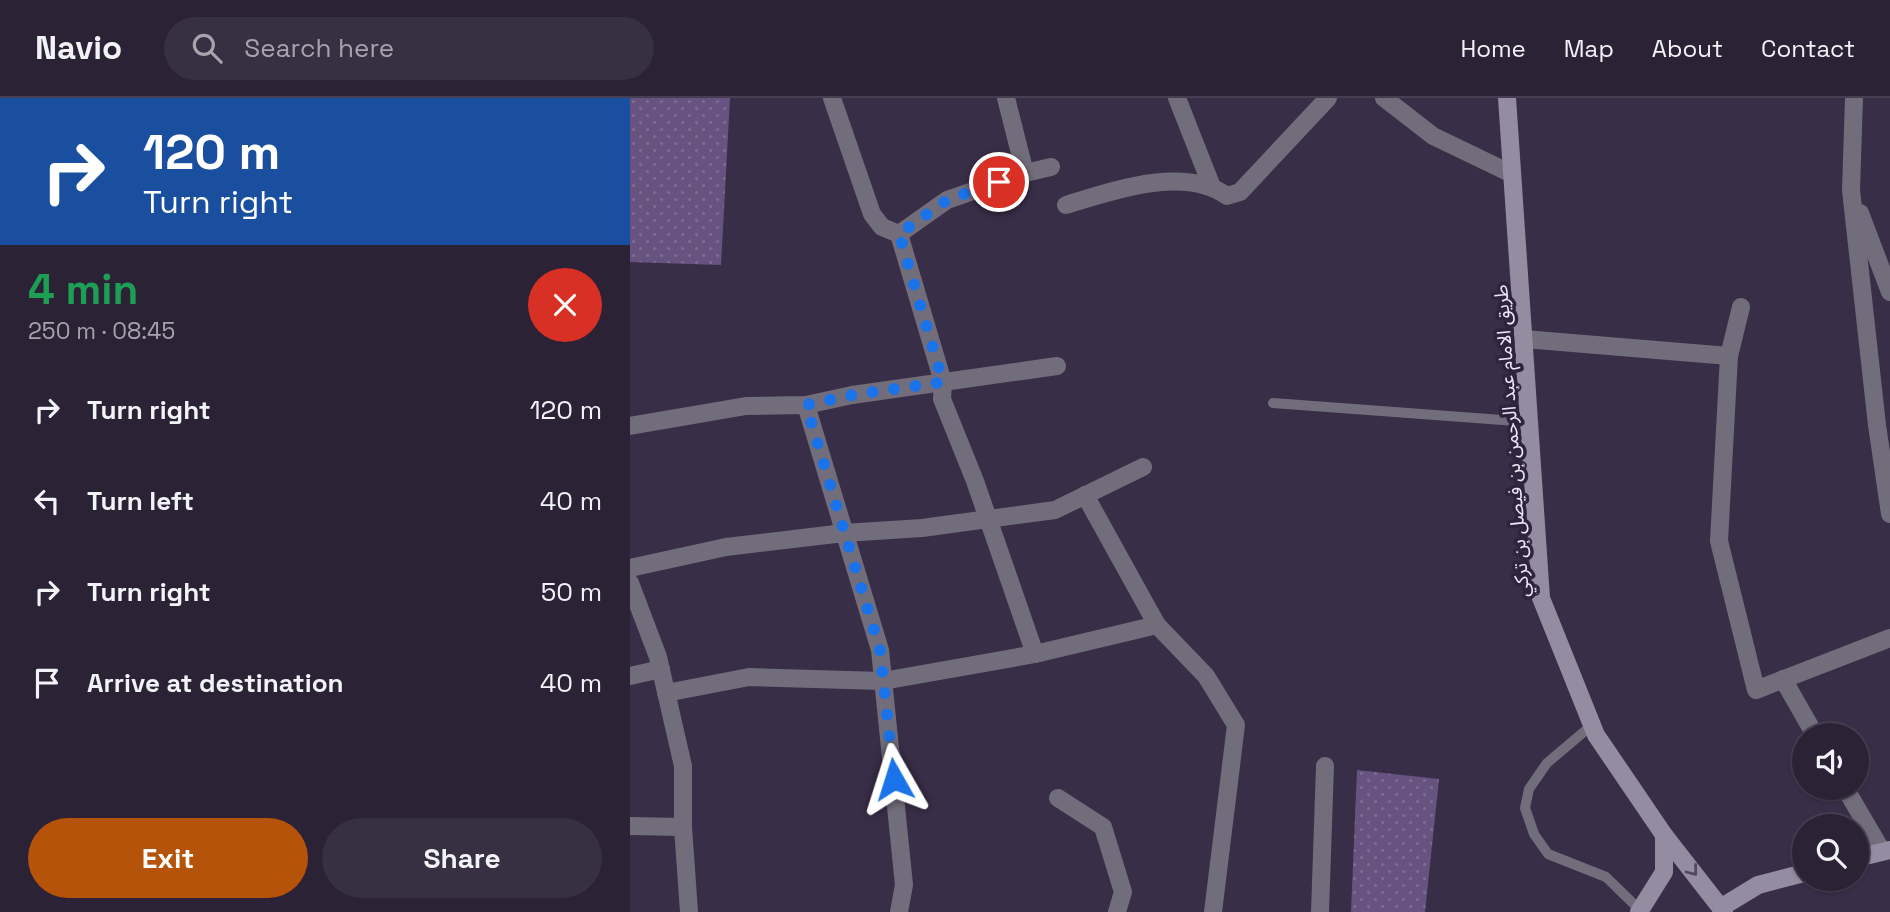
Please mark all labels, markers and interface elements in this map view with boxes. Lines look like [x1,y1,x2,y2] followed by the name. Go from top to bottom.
[164,17,654,80] search box
[35,27,122,69] text: Navio
[188,29,226,67] icon: search
[244,31,394,65] text: Search here
[1460,33,1526,64] text: Home
[1564,33,1614,64] text: Map
[1652,33,1723,64] text: About
[1761,33,1855,64] text: Contact
[143,121,280,183] text: 120 m
[28,126,119,217] icon: right
[969,152,1029,212] pin
[980,163,1018,201] icon: arrive
[143,182,293,222] text: Turn right
[28,263,138,316] text: 4 min
[528,268,602,342] button: close
[1488,283,1537,598] street label: طريق الامام عبد الرحمن بن فيصل بن تركي
[28,316,175,346] text: 250 m · 08:45
[28,391,66,429] icon: right
[87,393,211,427] text: Turn right
[530,393,602,427] text: 120 m
[28,482,66,520] icon: left
[87,484,194,518] text: Turn left
[540,484,602,518] text: 40 m
[28,573,66,611] icon: right
[87,575,211,609] text: Turn right
[541,575,602,609] text: 50 m
[28,664,66,702] icon: arrive
[87,666,344,700] text: Arrive at destination
[540,666,602,700] text: 40 m
[1792,723,1869,891] map controls
[1792,723,1869,800] button: sound
[857,742,931,816] position arrow
[1792,814,1869,891] button: search
[28,818,308,898] button: Exit
[322,818,602,898] button: Share
[1685,863,1698,876] one-way arrow

